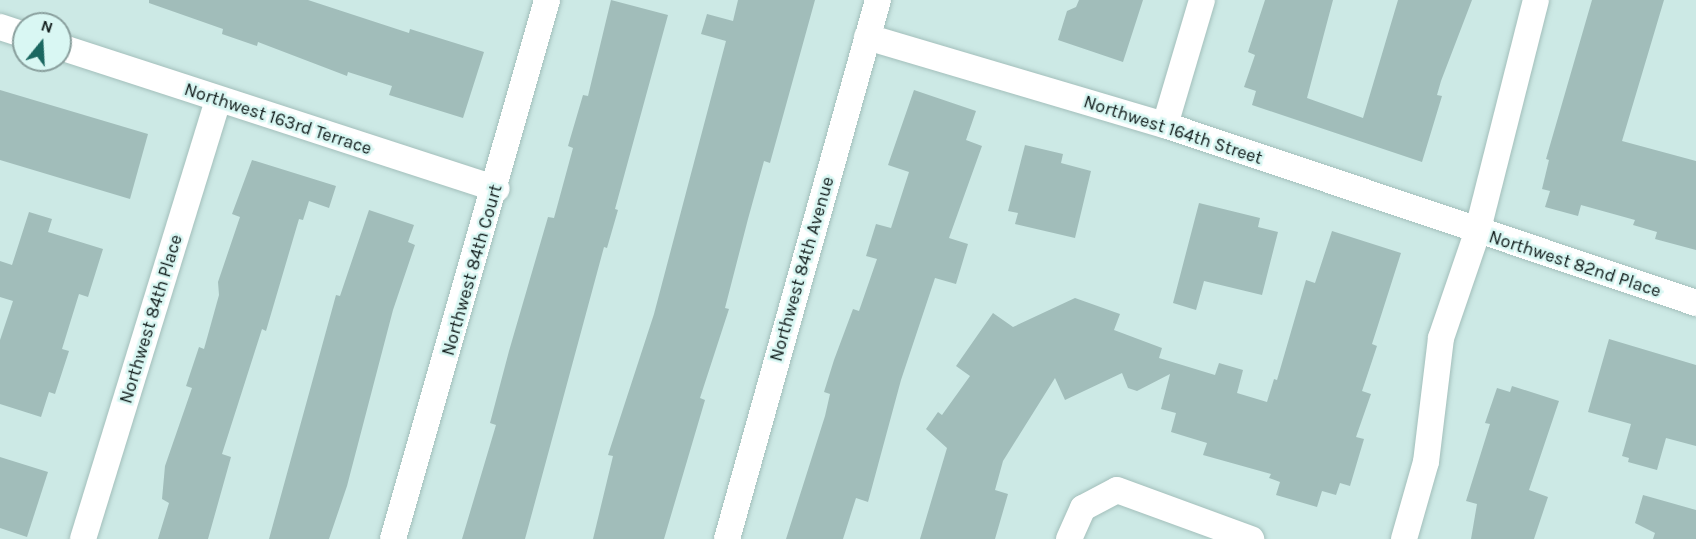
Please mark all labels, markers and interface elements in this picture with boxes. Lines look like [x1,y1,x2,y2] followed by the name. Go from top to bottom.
[12,12,72,72] north arrow
[39,15,55,37] text: N
[182,78,374,160] street label: Northwest 163rd Terrace
[1081,91,1265,169] street label: Northwest 164th Street
[765,174,839,364] street label: Northwest 84th Avenue
[437,182,507,358] street label: Northwest 84th Court
[1486,226,1664,302] street label: Northwest 82nd Place
[115,232,187,406] street label: Northwest 84th Place

